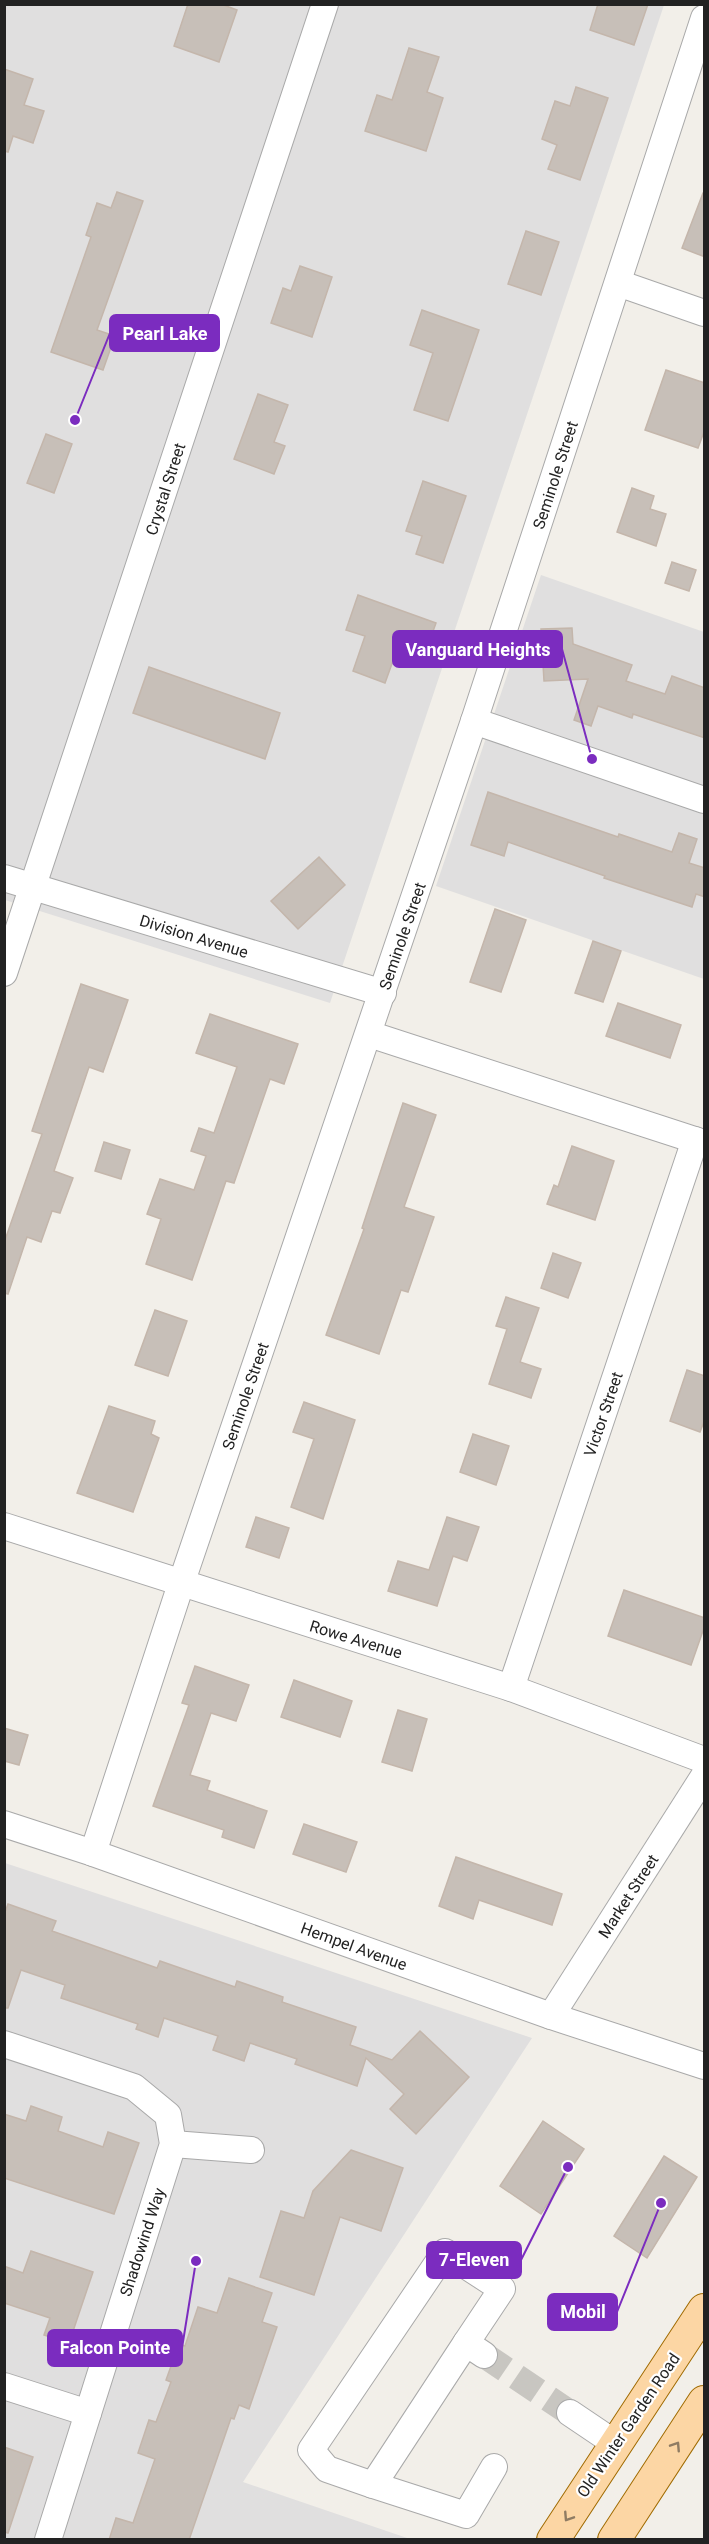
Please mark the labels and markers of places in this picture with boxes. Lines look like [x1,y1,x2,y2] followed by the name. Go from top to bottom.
[110,315,219,351] callout: Pearl Lake
[393,631,562,667] callout: Vanguard Heights
[427,2242,521,2278] callout: 7-Eleven
[548,2294,617,2330] callout: Mobil
[48,2330,182,2366] callout: Falcon Pointe

